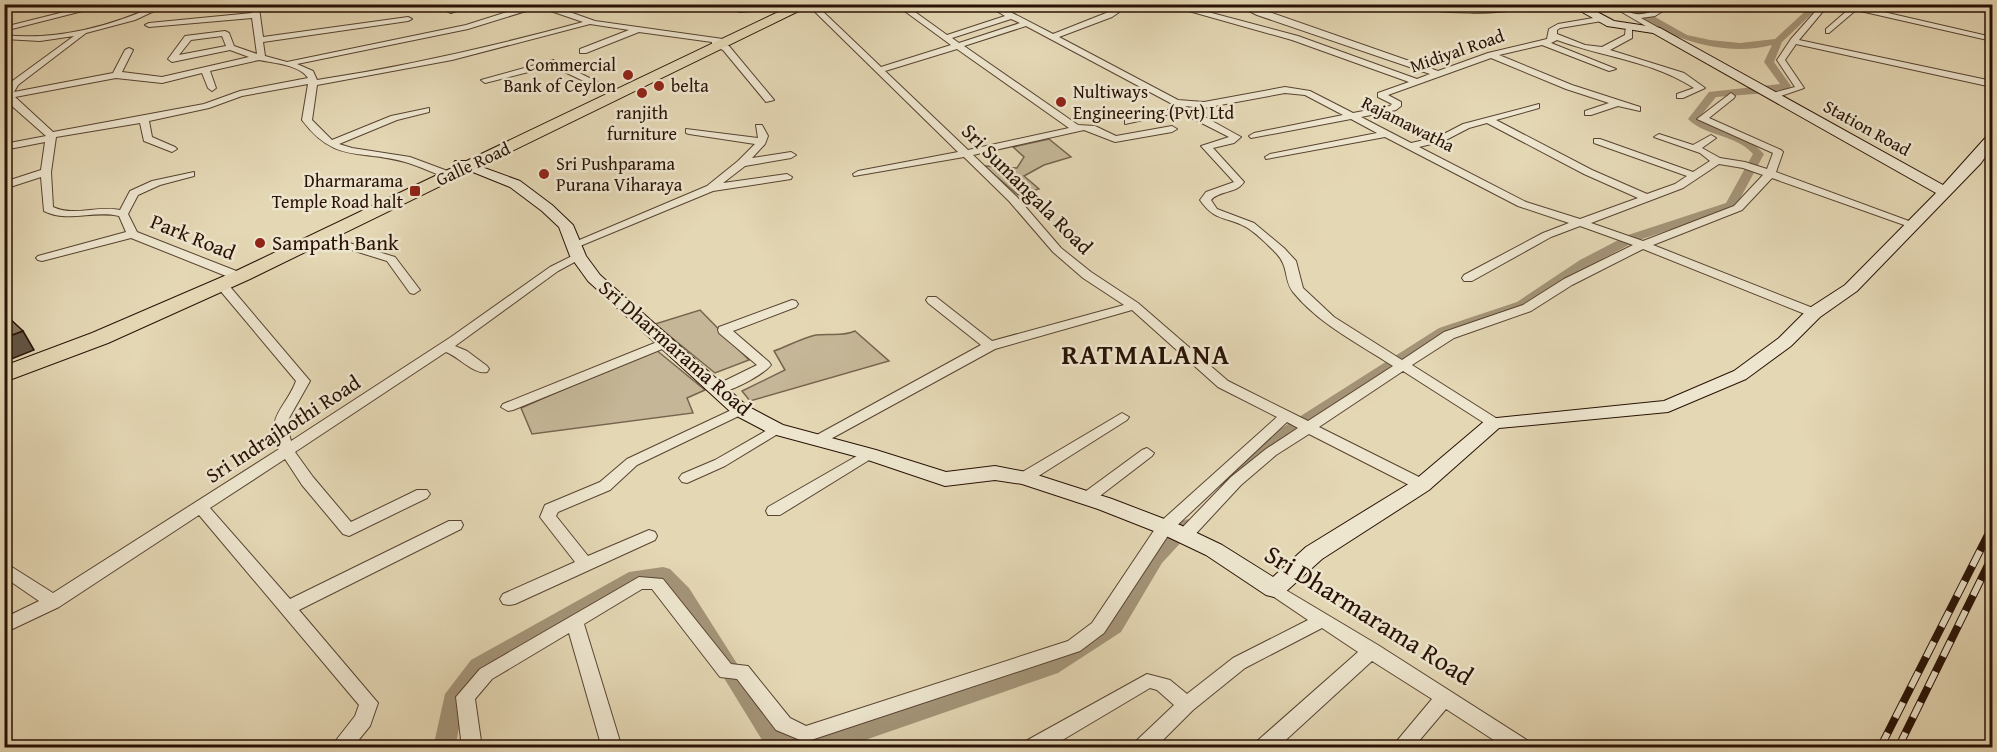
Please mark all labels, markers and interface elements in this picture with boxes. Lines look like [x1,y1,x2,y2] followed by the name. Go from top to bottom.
[1406,22,1508,79] street label: Midiyal Road
[504,51,616,99] place label: Commercial Bank of Ceylon
[621,68,635,82] marker: Commercial Bank of Ceylon
[671,72,709,99] place label: belta
[1073,78,1234,126] place label: Nultiways Engineering (Pvt) Ltd
[652,79,666,93] marker: belta
[635,86,649,100] marker: ranjith furniture
[1357,89,1460,159] street label: Rajamawatha
[1819,92,1916,163] street label: Station Road
[1054,95,1068,109] marker: Nultiways Engineering (Pvt) Ltd
[607,99,677,147] place label: ranjith furniture
[955,116,1101,262] street label: Sri Sumangala Road
[431,134,515,193] street label: Galle Road
[556,150,683,198] place label: Sri Pushparama Purana Viharaya
[272,167,404,215] place label: Dharmarama Temple Road halt
[537,167,551,181] marker: Sri Pushparama Purana Viharaya
[408,184,422,198] marker: Dharmarama Temple Road halt
[146,205,241,268] street label: Park Road
[272,227,399,258] place label: Sampath Bank
[253,236,267,250] marker: Sampath Bank
[592,272,759,423] street label: Sri Dharmarama Road
[1061,334,1231,374] district label: RATMALANA
[199,366,367,490] street label: Sri Indrajhothi Road
[1257,535,1481,695] street label: Sri Dharmarama Road

